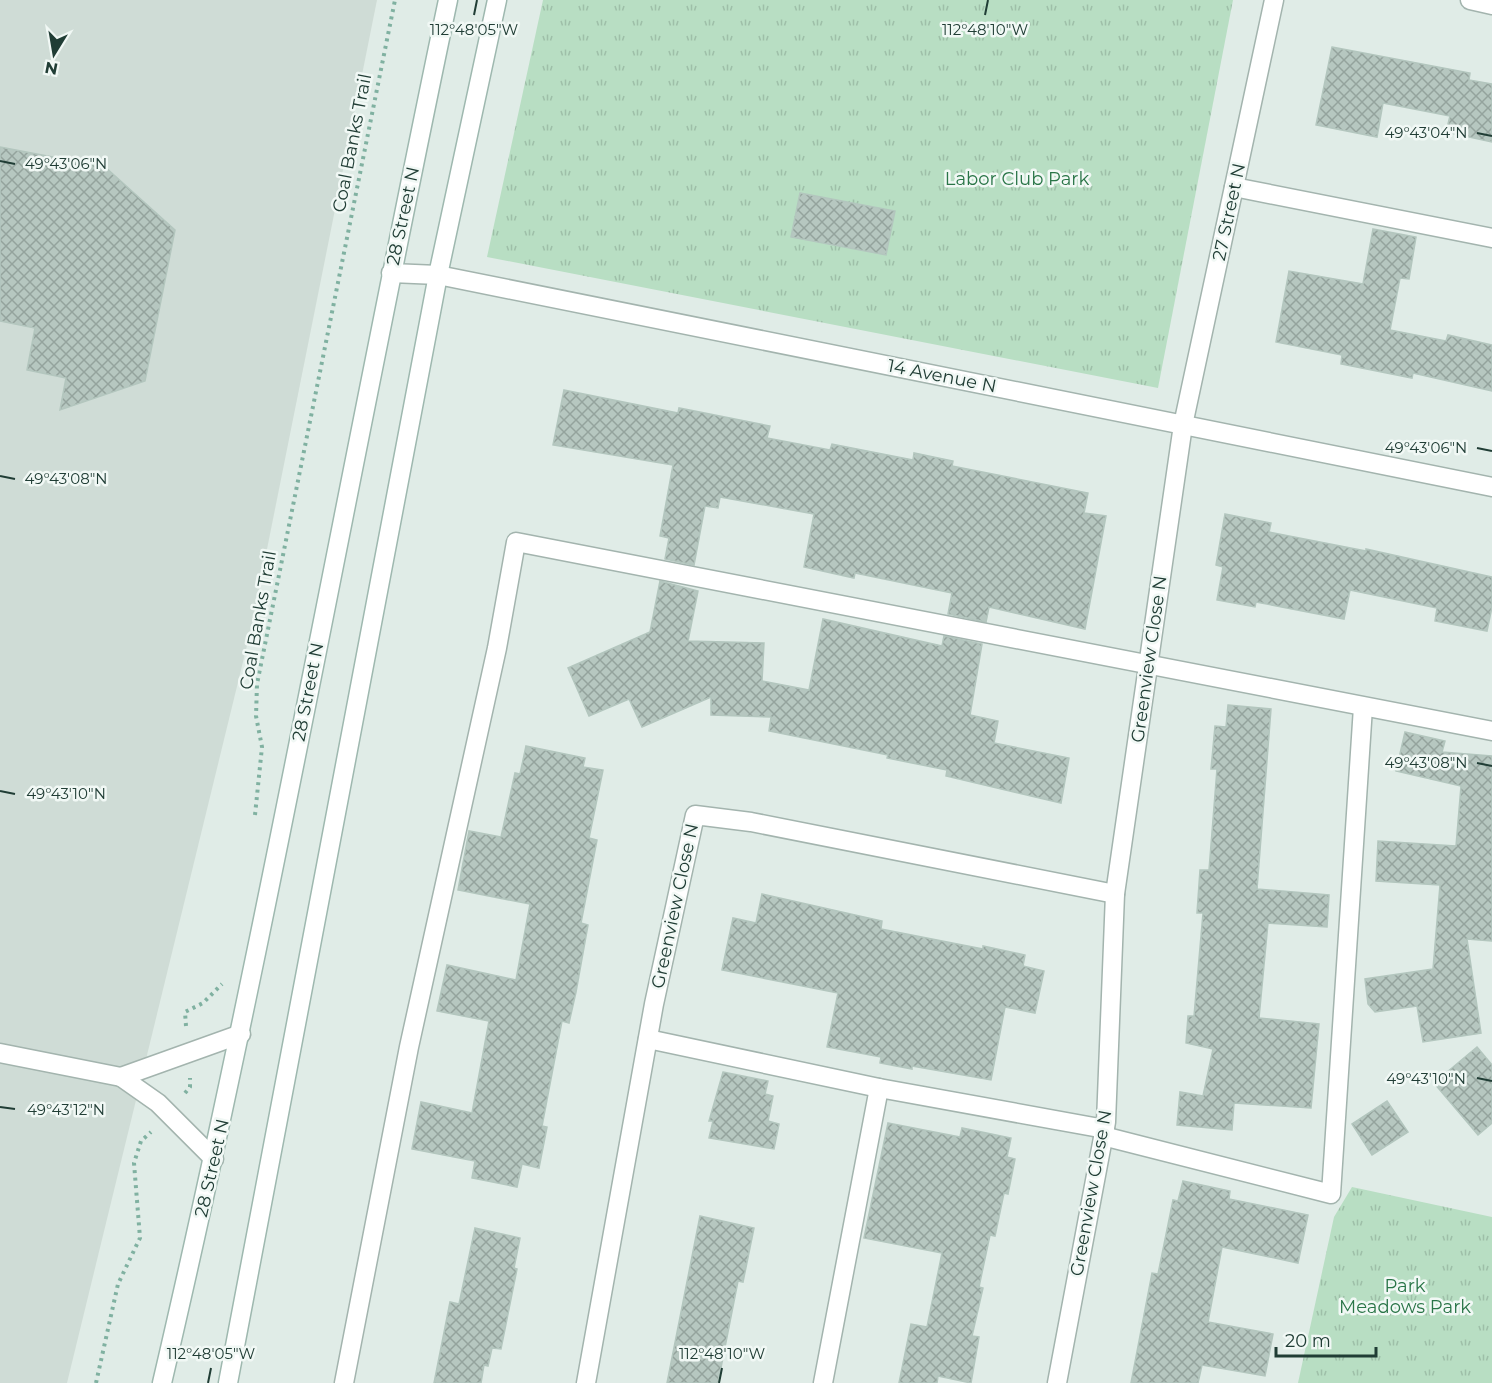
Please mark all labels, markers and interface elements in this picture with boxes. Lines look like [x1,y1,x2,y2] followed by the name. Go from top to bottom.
[430,20,519,39] text: 112°48'05"W
[942,20,1028,39] text: 112°48'10"W
[24,24,84,84] north arrow
[43,58,59,79] text: N
[328,72,376,214] street label: Coal Banks Trail
[1385,123,1468,142] text: 49°43'04"N
[25,154,107,173] text: 49°43'06"N
[1208,161,1250,263] street label: 27 Street N
[382,165,424,267] street label: 28 Street N
[945,168,1089,190] park label: Labor Club Park
[886,355,998,397] street label: 14 Avenue N
[1385,438,1467,457] text: 49°43'06"N
[24,469,108,488] text: 49°43'08"N
[235,549,281,691] street label: Coal Banks Trail
[1126,574,1172,744] street label: Greenview Close N
[288,641,328,743] street label: 28 Street N
[1384,753,1468,772] text: 49°43'08"N
[26,784,106,803] text: 49°43'10"N
[647,821,703,991] street label: Greenview Close N
[1386,1069,1466,1088] text: 49°43'10"N
[27,1100,105,1119] text: 49°43'12"N
[1066,1108,1116,1278] street label: Greenview Close N
[190,1117,234,1219] street label: 28 Street N
[1339,1275,1471,1318] park label: Park Meadows Park
[1276,1320,1376,1358] scale bar
[1285,1330,1331,1352] text: 20 m
[167,1344,256,1363] text: 112°48'05"W
[679,1344,765,1363] text: 112°48'10"W

